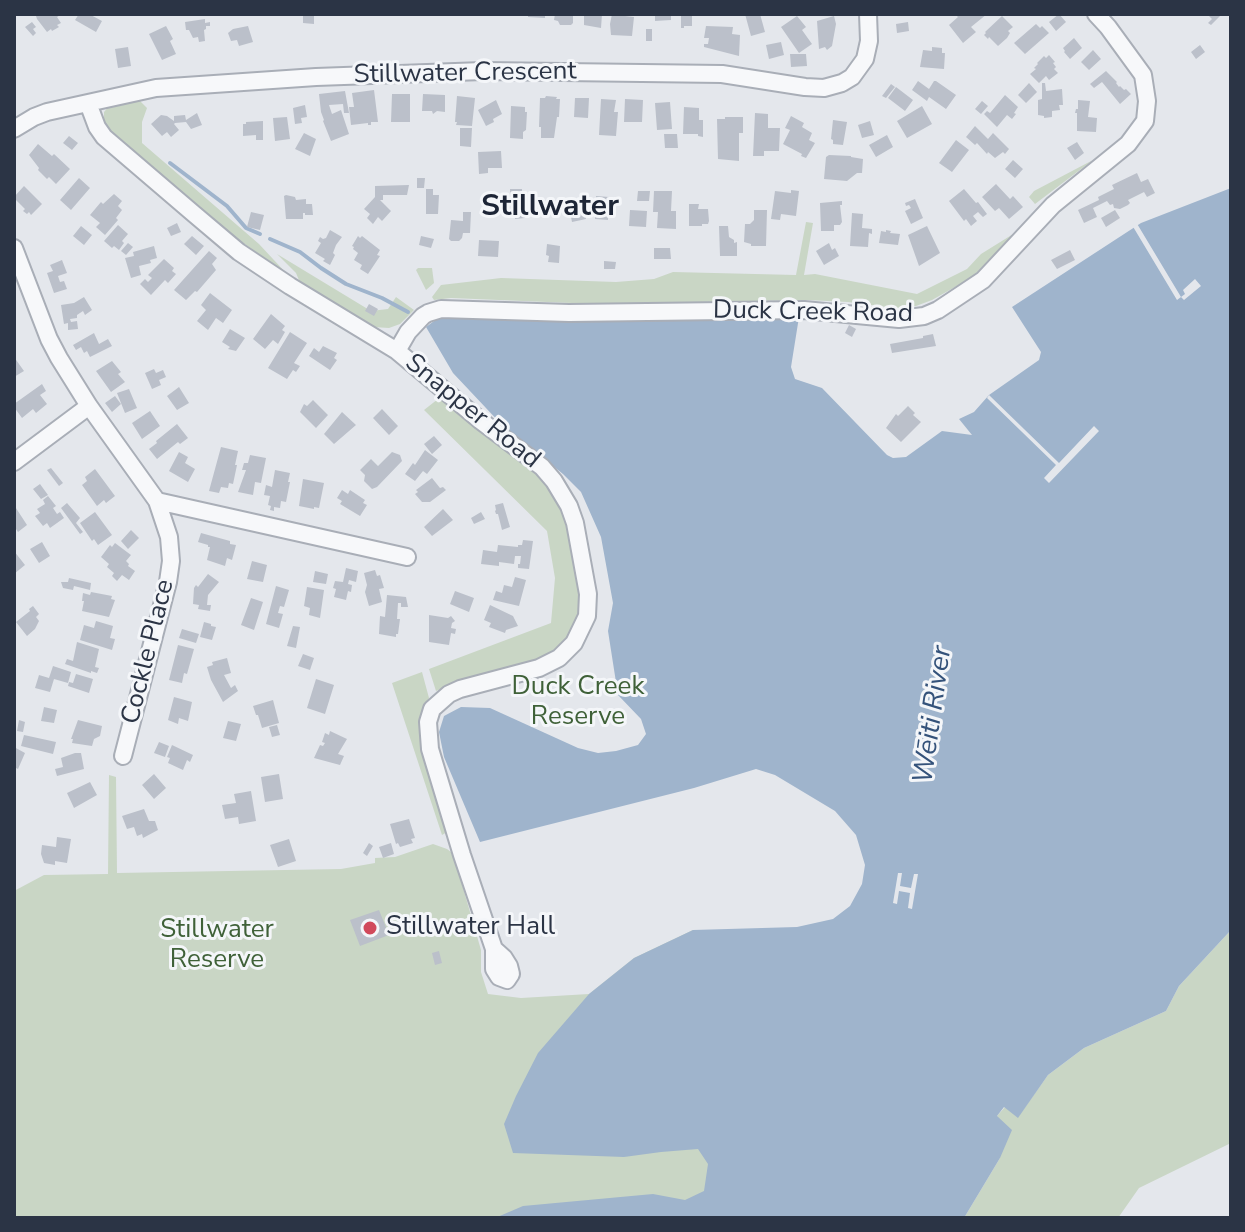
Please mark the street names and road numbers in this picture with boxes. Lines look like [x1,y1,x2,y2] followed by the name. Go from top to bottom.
[353,56,577,92] street label: Stillwater Crescent
[713,296,913,330] street label: Duck Creek Road
[398,348,546,476] street label: Snapper Road
[116,577,182,727] street label: Cockle Place

